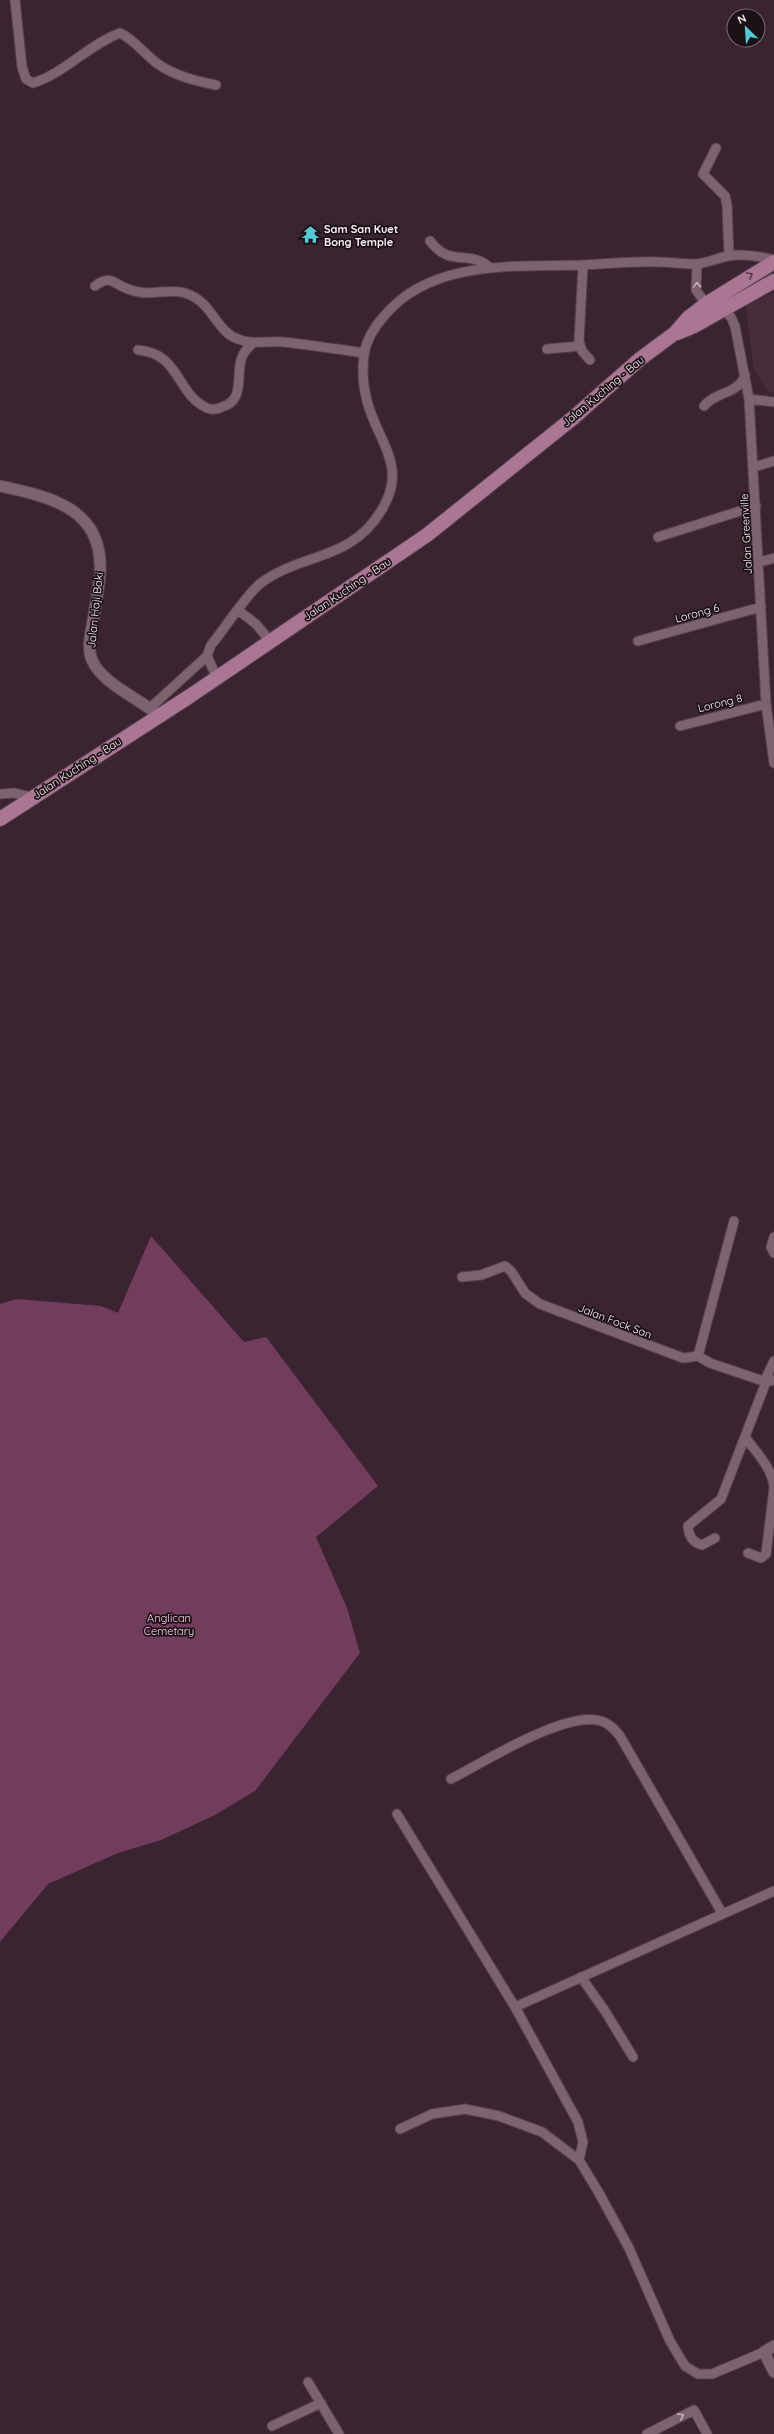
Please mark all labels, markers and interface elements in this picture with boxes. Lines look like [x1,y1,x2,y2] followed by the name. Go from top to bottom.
[726,8,766,48] north arrow
[735,11,748,27] text: N
[324,222,398,249] place label: Sam San Kuet Bong Temple
[301,225,321,245] temple icon: Sam San Kuet Bong Temple
[746,272,753,279] one-way arrow
[693,282,701,288] one-way arrow
[559,353,647,429] street label: Jalan Kuching - Bau
[737,493,755,575] street label: Jalan Greenville
[300,554,394,624] street label: Jalan Kuching - Bau
[84,571,106,649] street label: Jalan Haji Baki
[673,600,721,626] street label: Lorong 6
[696,691,744,715] street label: Lorong 8
[30,734,124,802] street label: Jalan Kuching - Bau
[576,1300,654,1342] street label: Jalan Fock San
[144,1611,194,1638] park label: Anglican Cemetary
[677,2413,685,2421] one-way arrow

